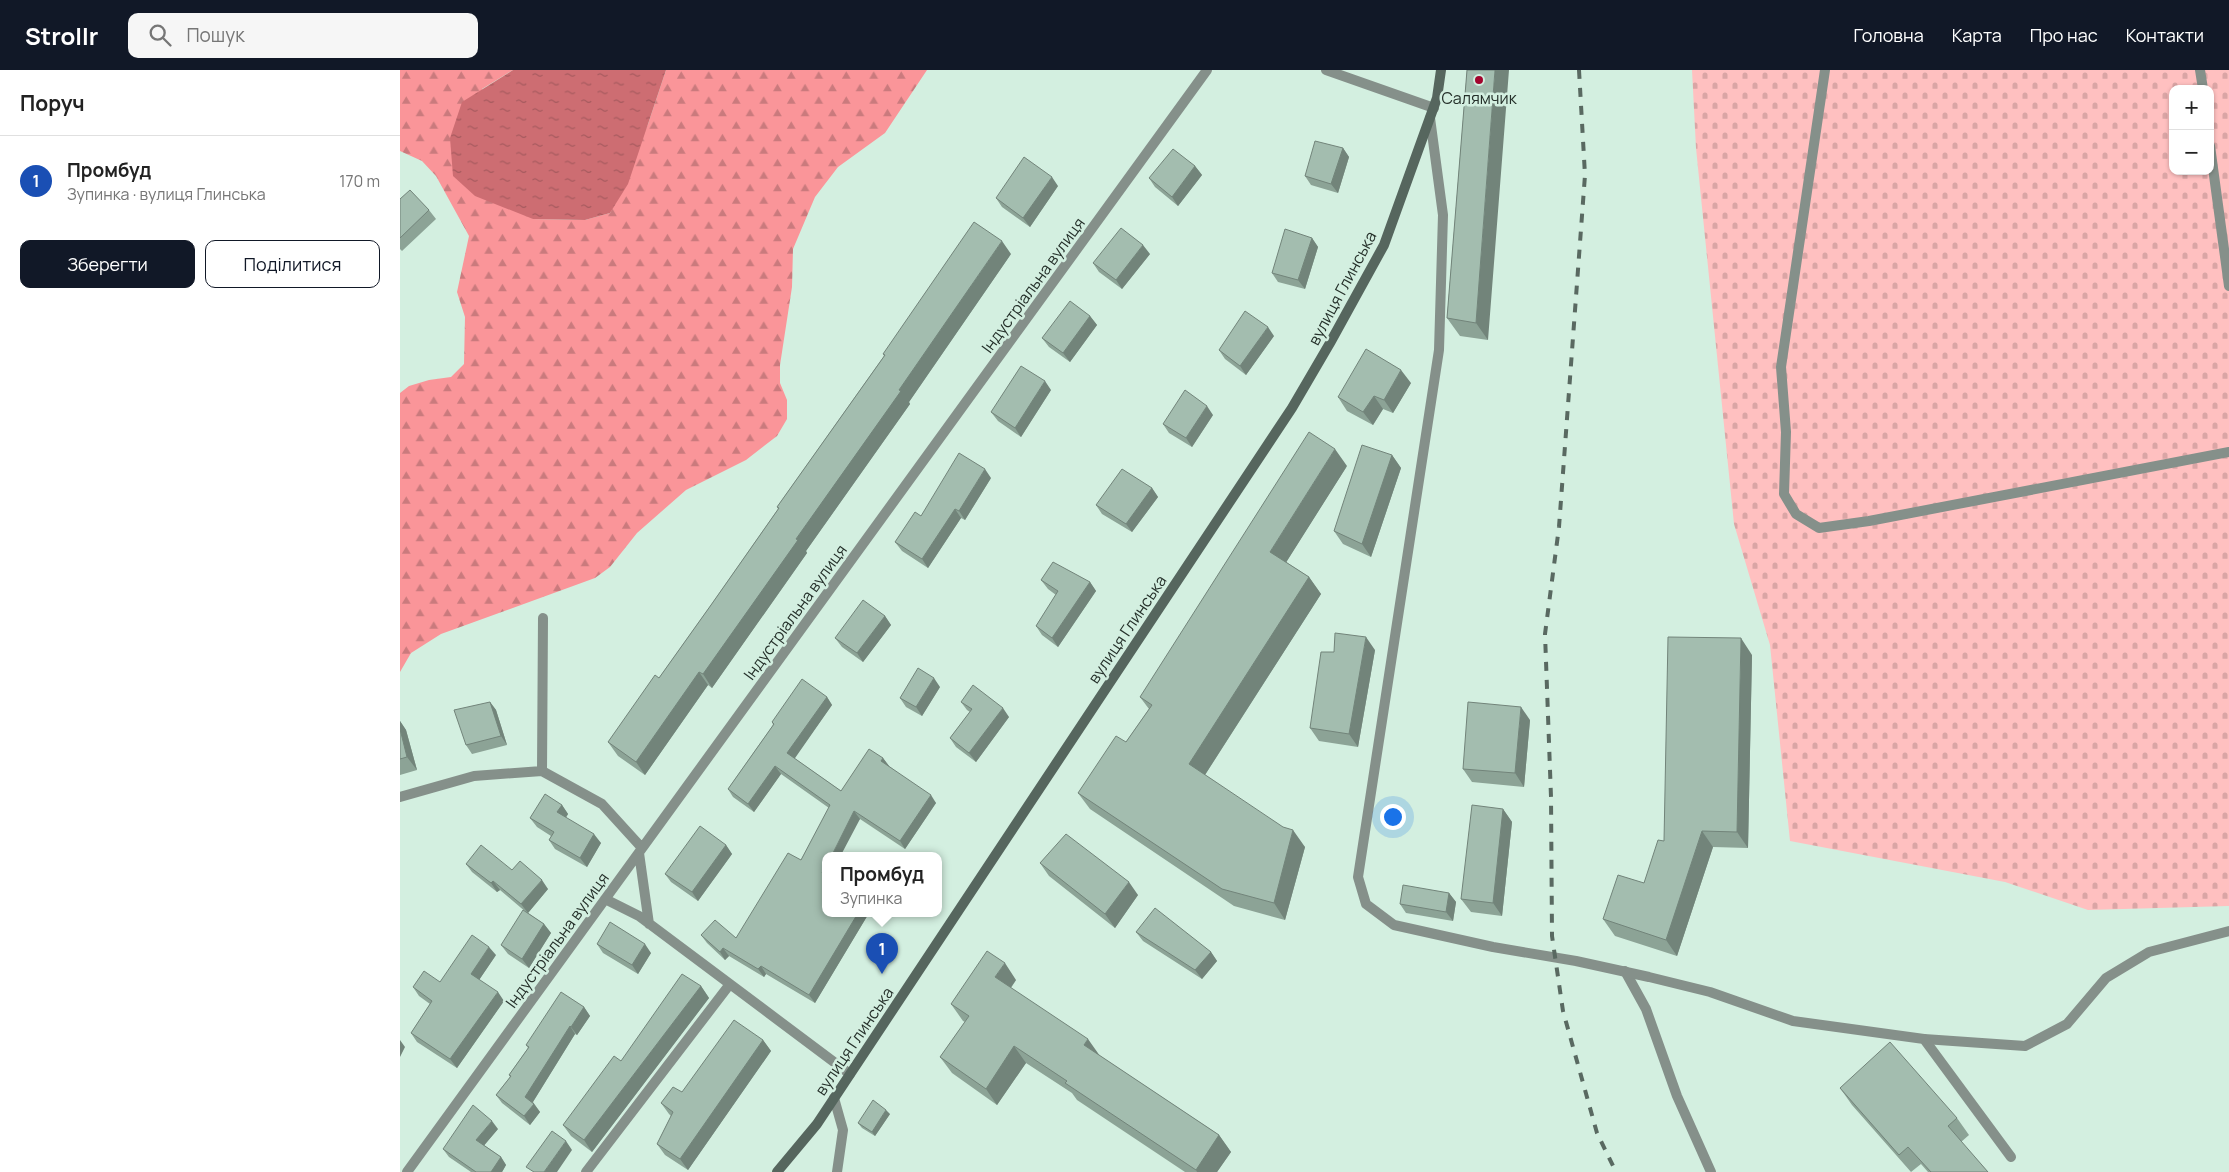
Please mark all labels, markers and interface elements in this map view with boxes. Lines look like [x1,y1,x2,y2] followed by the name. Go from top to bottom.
[128,13,478,58] search box
[25,19,98,52] text: Strollr
[146,21,174,49] icon: search
[186,22,245,48] text: Пошук
[1854,23,1924,47] text: Головна
[1952,23,2002,47] text: Карта
[2030,23,2098,47] text: Про нас
[2126,23,2204,47] text: Контакти
[1473,74,1485,86] marker: Салямчик
[2169,85,2214,175] map controls
[2169,85,2214,130] button: +
[1441,87,1518,109] place label: Салямчик
[20,89,85,117] text: Поруч
[2169,130,2214,175] button: −
[67,157,151,183] text: Промбуд
[32,170,40,192] text: 1
[339,170,380,192] text: 170 m
[67,183,266,205] text: Зупинка · вулиця Глинська
[976,213,1090,357] street label: Індустріальна вулиця
[1303,227,1381,349] street label: вулиця Глинська
[20,240,195,288] button: Зберегти
[205,240,380,288] button: Поділитися
[738,540,852,684] street label: Індустріальна вулиця
[1083,571,1171,687] street label: вулиця Глинська
[1380,804,1406,830] your location
[822,852,942,917] popup
[840,861,924,887] text: Промбуд
[500,868,614,1012] street label: Індустріальна вулиця
[840,887,902,909] text: Зупинка
[866,933,898,974] pin: 1
[810,983,898,1099] street label: вулиця Глинська

